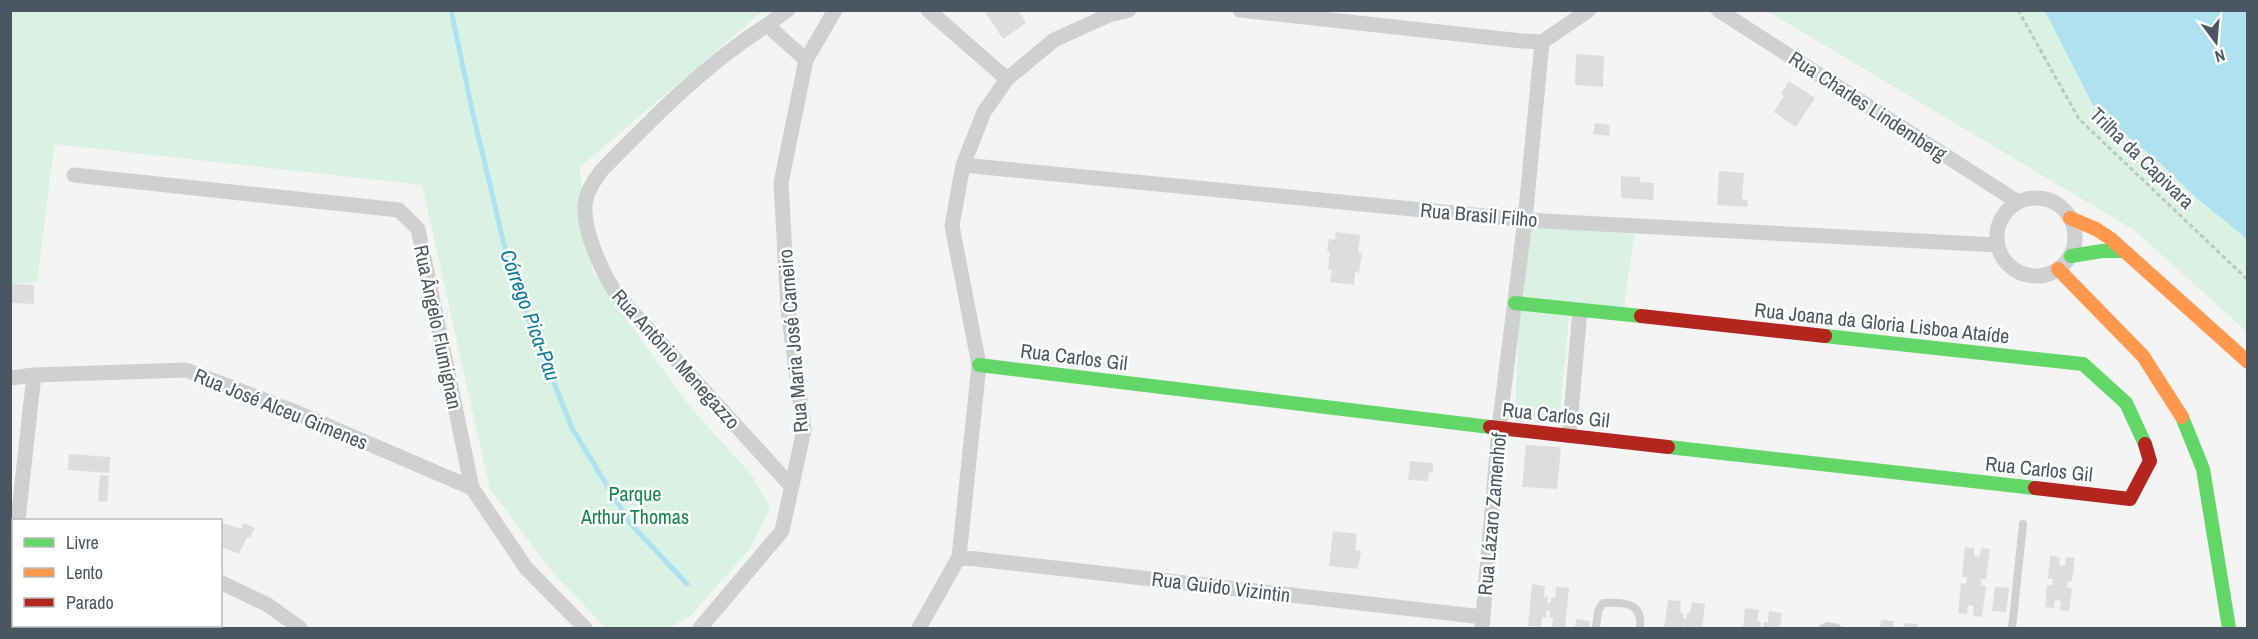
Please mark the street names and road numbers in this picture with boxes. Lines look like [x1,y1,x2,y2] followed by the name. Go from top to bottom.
[1784,44,1952,167] street label: Rua Charles Lindemberg
[2084,101,2200,214] street label: Trilha da Capivara
[1419,196,1539,233] street label: Rua Brasil Filho
[408,242,469,411] street label: Rua Ângelo Flumignan
[771,248,814,434] street label: Rua Maria José Carneiro
[606,283,747,434] street label: Rua Antônio Menegazzo
[1753,296,2011,349] street label: Rua Joana da Gloria Lisboa Ataíde
[1019,337,1129,376] street label: Rua Carlos Gil
[190,361,372,456] street label: Rua José Alceu Gimenes
[1501,395,1611,434] street label: Rua Carlos Gil
[1471,431,1512,596] street label: Rua Lázaro Zamenhof
[1984,449,2094,488] street label: Rua Carlos Gil
[1150,565,1292,608] street label: Rua Guido Vizintin

